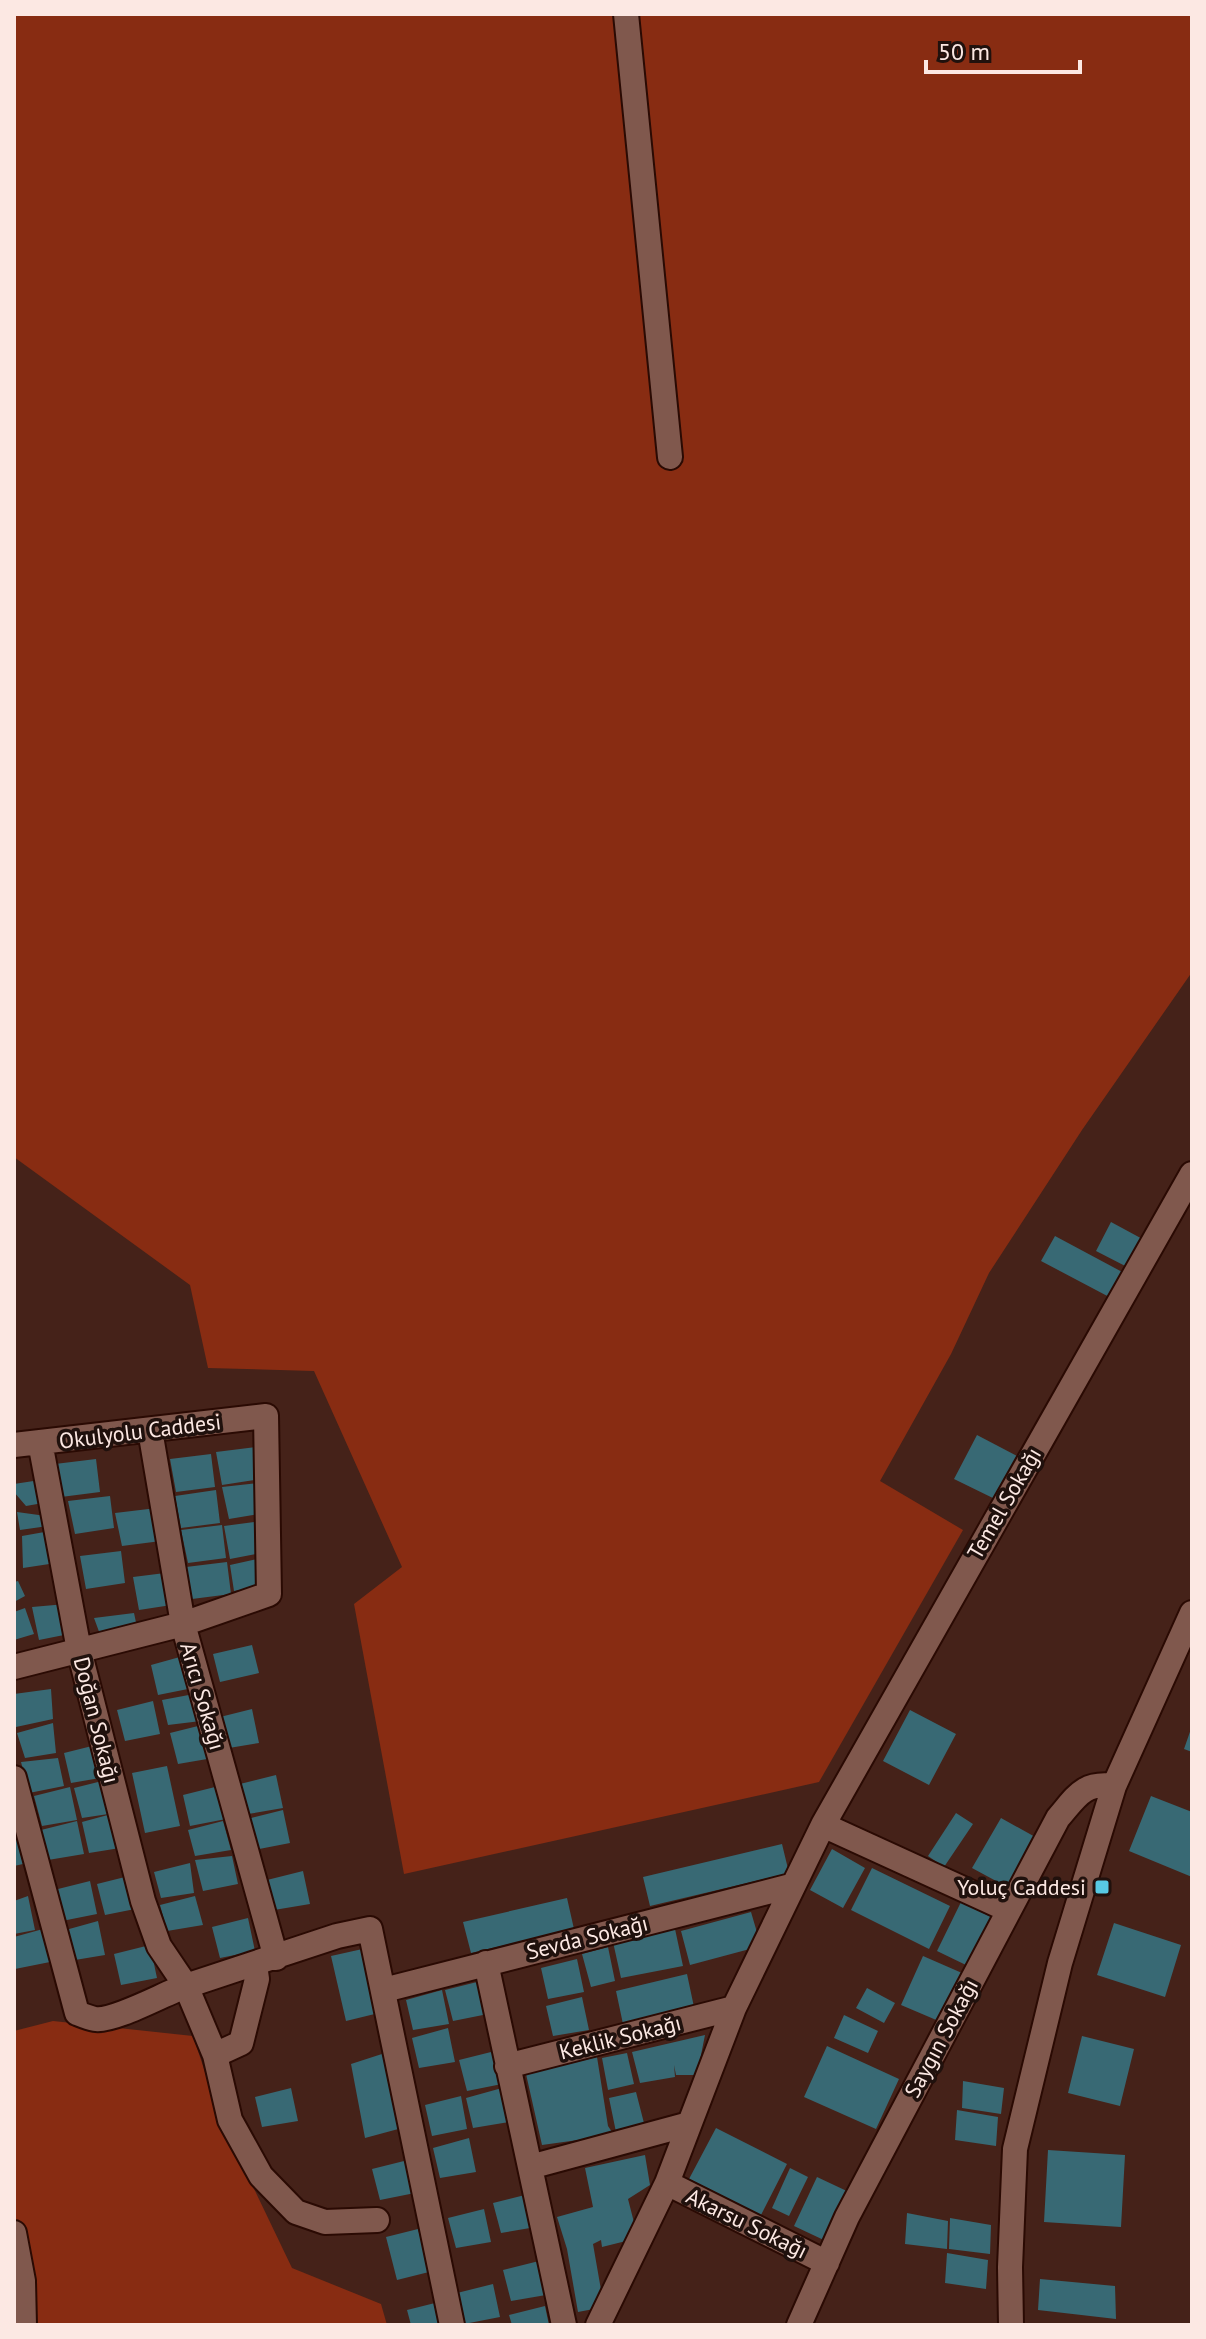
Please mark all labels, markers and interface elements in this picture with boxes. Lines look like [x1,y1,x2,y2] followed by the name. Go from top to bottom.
[926,24,1080,74] scale bar
[938,36,990,67] text: 50 m
[57,1407,223,1455] street label: Okulyolu Caddesi
[961,1442,1047,1564] street label: Temel Sokağı
[174,1639,232,1753] street label: Arıcı Sokağı
[68,1654,126,1786] street label: Doğan Sokağı
[957,1873,1086,1901] place label: Yoluç Caddesi
[1093,1878,1111,1896] marker: Yoluç Caddesi
[523,1908,651,1966] street label: Sevda Sokağı
[898,1974,984,2102] street label: Saygın Sokağı
[556,2008,684,2066] street label: Keklik Sokağı
[682,2182,812,2264] street label: Akarsu Sokağı

